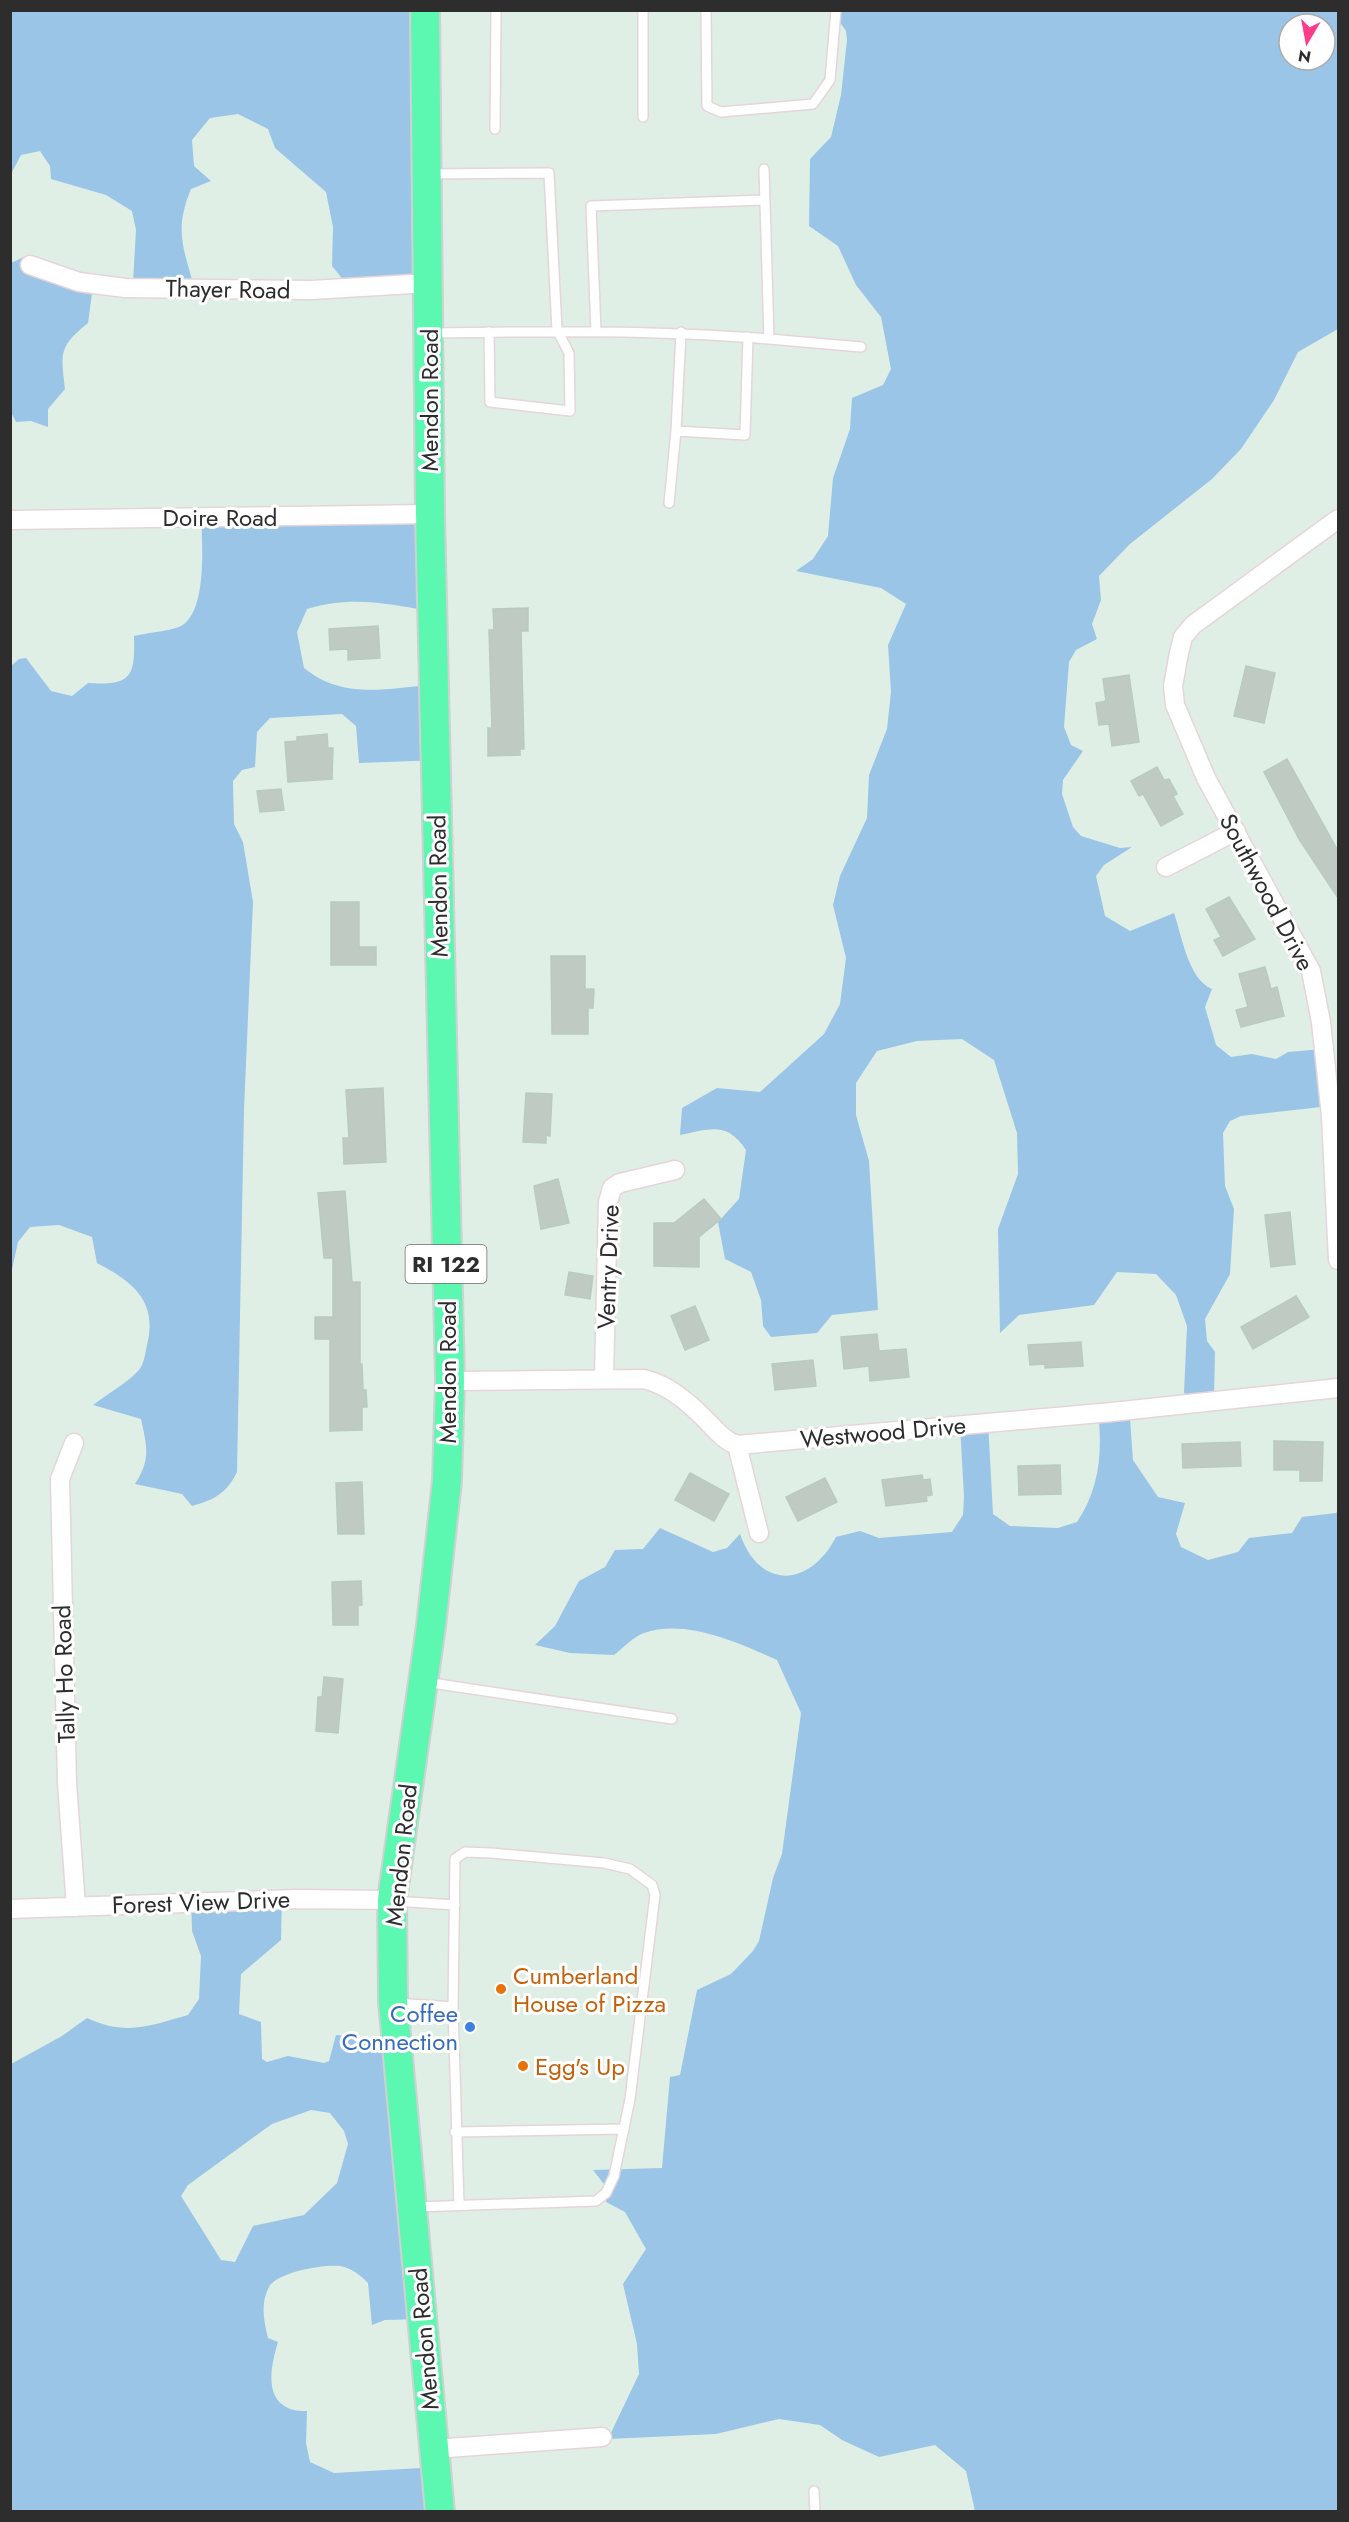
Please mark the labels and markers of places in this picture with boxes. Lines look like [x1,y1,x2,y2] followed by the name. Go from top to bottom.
[513,1958,666,2021] place label: Cumberland House of Pizza
[494,1982,508,1996] marker: Cumberland House of Pizza
[342,1996,458,2059] place label: Coffee Connection
[463,2020,477,2034] marker: Coffee Connection
[535,2049,625,2084] place label: Egg's Up
[516,2059,530,2073] marker: Egg's Up

